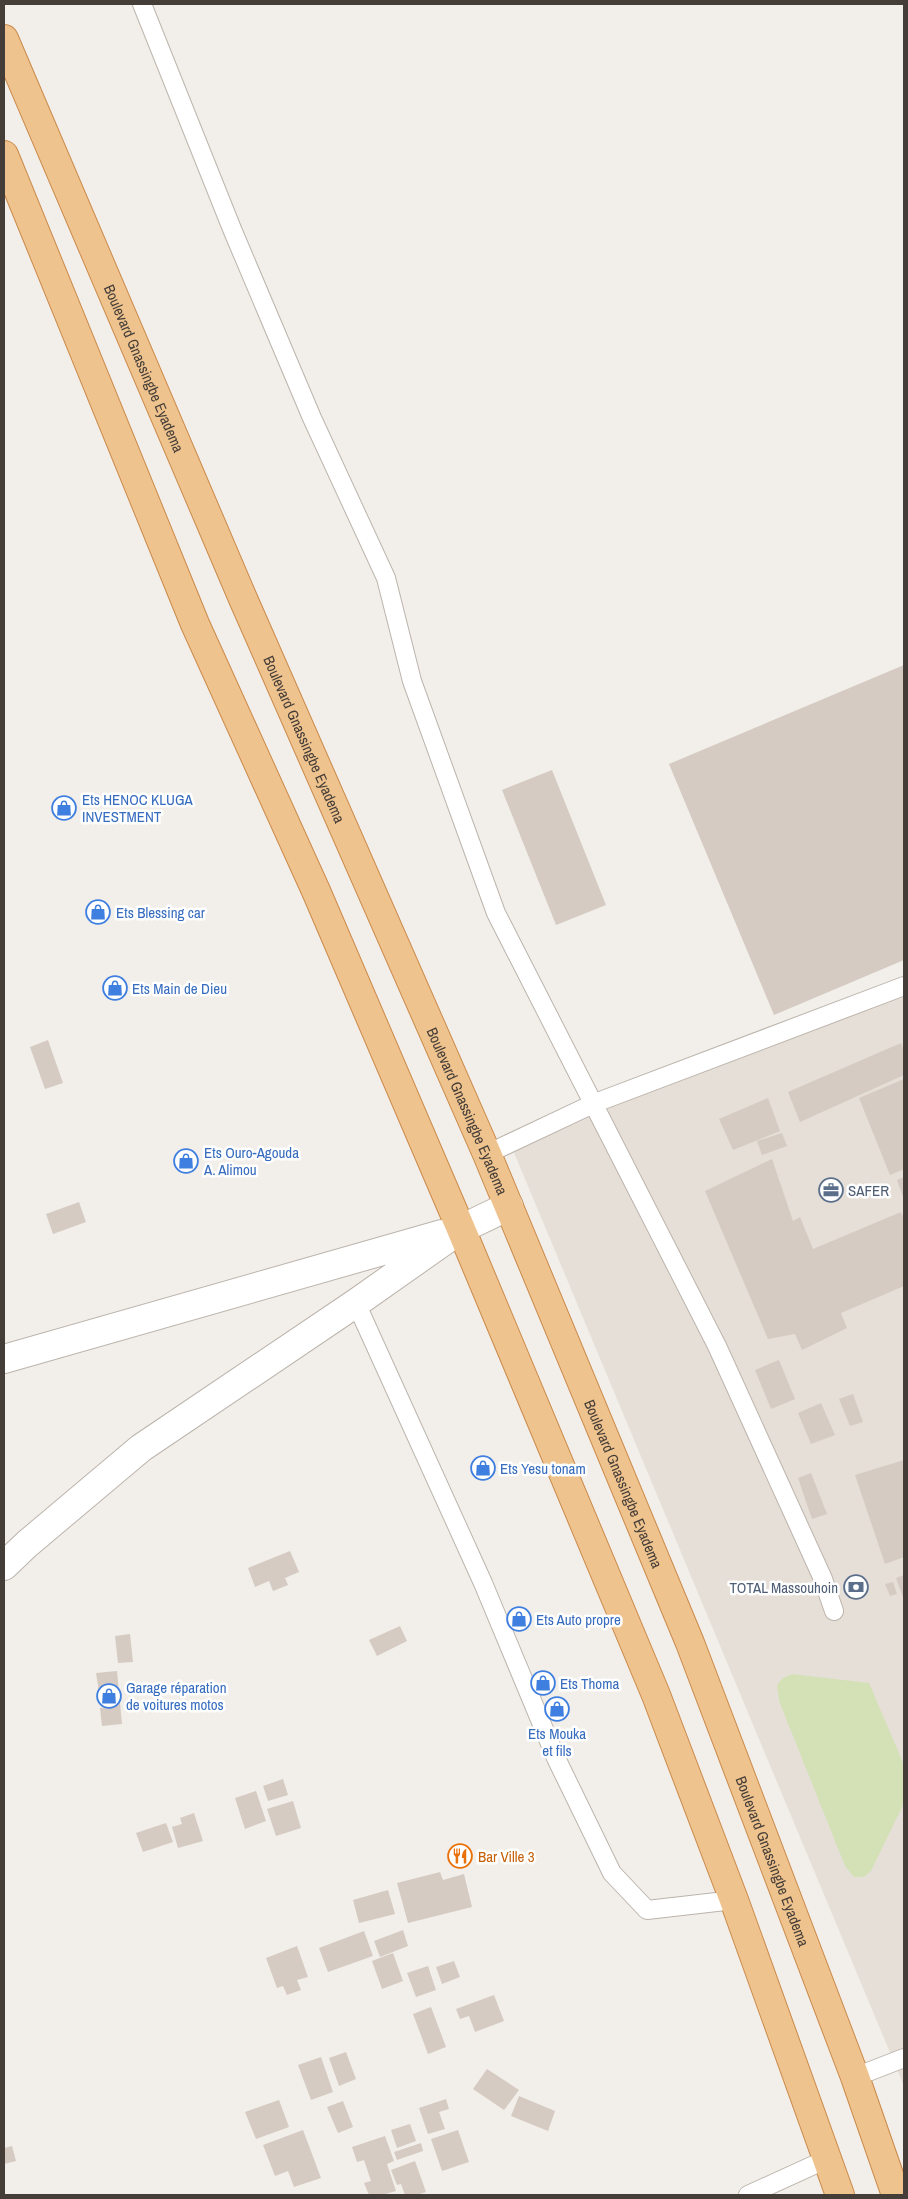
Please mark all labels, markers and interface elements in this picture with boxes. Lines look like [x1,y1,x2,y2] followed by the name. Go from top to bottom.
[99,281,190,456] street label: Boulevard Gnassingbe Eyadema
[259,652,351,826] street label: Boulevard Gnassingbe Eyadema
[82,789,194,827] place label: Ets HENOC KLUGA INVESTMENT
[51,795,77,821] shop icon: Ets HENOC KLUGA INVESTMENT
[85,899,111,925] shop icon: Ets Blessing car
[116,902,205,923] place label: Ets Blessing car
[102,975,128,1001] shop icon: Ets Main de Dieu
[132,978,227,999] place label: Ets Main de Dieu
[422,1024,513,1198] street label: Boulevard Gnassingbe Eyadema
[203,1142,299,1180] place label: Ets Ouro-Agouda A. Alimou
[173,1148,199,1174] shop icon: Ets Ouro-Agouda A. Alimou
[818,1177,844,1203] office icon: SAFER
[848,1180,889,1201] place label: SAFER
[579,1396,668,1571] street label: Boulevard Gnassingbe Eyadema
[470,1455,496,1481] shop icon: Ets Yesu tonam
[500,1458,586,1479] place label: Ets Yesu tonam
[843,1574,869,1600] bank icon: TOTAL Massouhoin
[729,1577,838,1598] place label: TOTAL Massouhoin
[506,1606,532,1632] shop icon: Ets Auto propre
[536,1609,621,1630] place label: Ets Auto propre
[530,1670,556,1696] shop icon: Ets Thoma
[560,1673,619,1694] place label: Ets Thoma
[126,1677,227,1715] place label: Garage réparation de voitures motos
[96,1683,122,1709] shop icon: Garage réparation de voitures motos
[544,1696,570,1722] shop icon: Ets Mouka et fils
[528,1723,586,1761] place label: Ets Mouka et fils
[731,1773,815,1949] street label: Boulevard Gnassingbe Eyadema
[447,1843,473,1869] restaurant icon: Bar Ville 3
[478,1846,535,1867] place label: Bar Ville 3

